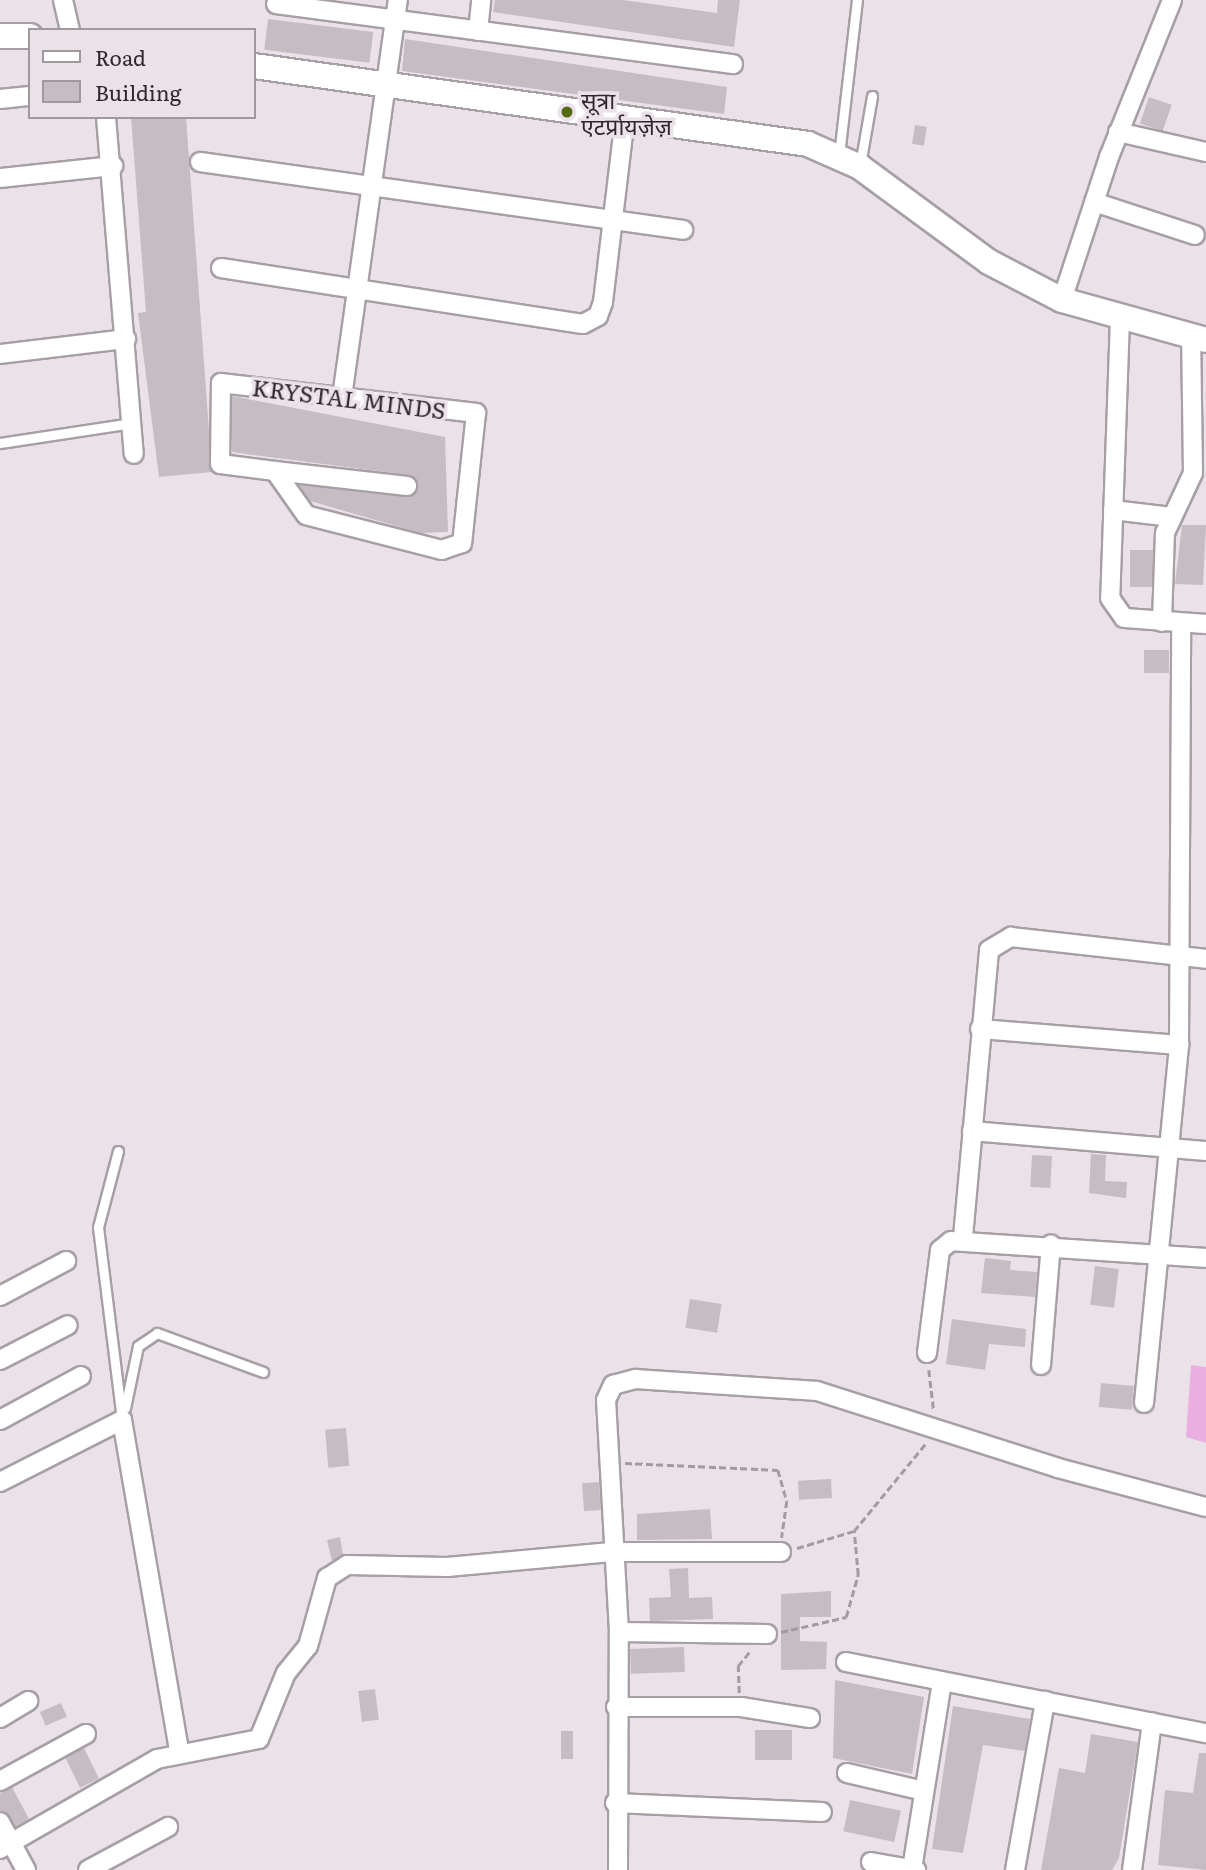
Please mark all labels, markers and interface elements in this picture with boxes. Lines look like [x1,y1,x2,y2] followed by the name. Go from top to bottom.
[28,28,256,119] legend
[95,41,146,72] text: Road
[95,76,181,107] text: Building
[581,85,672,139] place label: सूत्रा एंटर्प्रायज़ेज़
[559,104,575,120] marker: सूत्रा एंटर्प्रायज़ेज़
[251,372,447,424] street label: KRYSTAL MINDS

